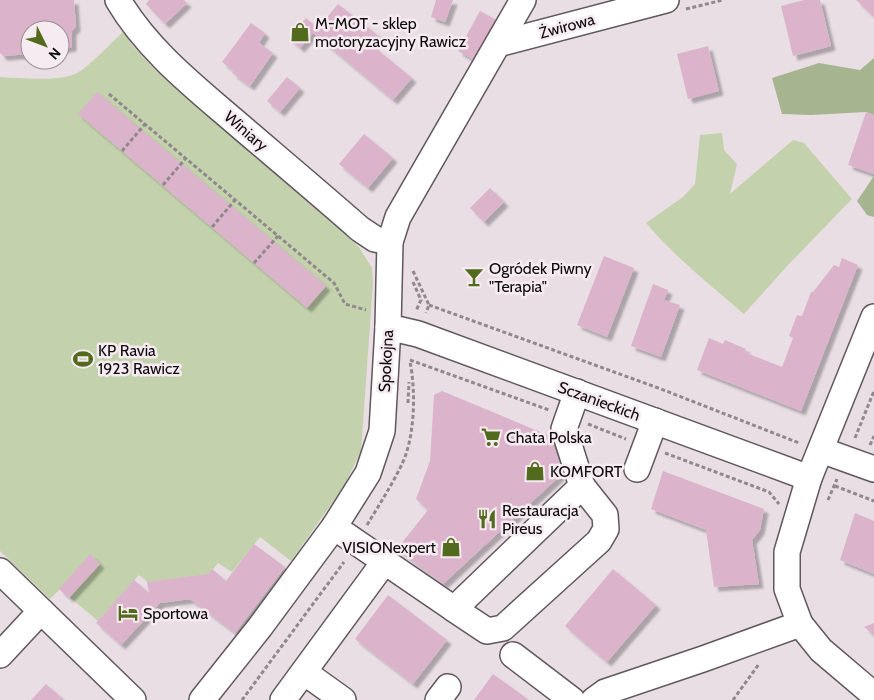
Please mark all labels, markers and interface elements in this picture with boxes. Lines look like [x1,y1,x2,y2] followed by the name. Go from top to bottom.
[537,9,597,42] street label: Żwirowa
[315,14,467,51] place label: M-MOT - sklep motoryzacyjny Rawicz
[20,20,70,70] north arrow
[289,21,311,43] shop icon: M-MOT - sklep motoryzacyjny Rawicz
[45,44,65,63] text: N
[220,107,272,155] street label: Winiary
[489,259,592,296] place label: Ogródek Piwny "Terapia"
[463,266,485,288] bar icon: Ogródek Piwny "Terapia"
[375,329,397,393] street label: Spokojna
[98,341,180,378] place label: KP Ravia 1923 Rawicz
[72,348,94,370] sports icon: KP Ravia 1923 Rawicz
[555,377,643,425] street label: Sczanieckich
[480,426,502,448] supermarket icon: Chata Polska
[506,428,592,447] place label: Chata Polska
[524,460,546,482] shop icon: KOMFORT
[550,462,623,481] place label: KOMFORT
[502,501,579,538] place label: Restauracja Pireus
[476,508,498,530] restaurant icon: Restauracja Pireus
[440,536,462,558] shop icon: VISIONexpert
[342,538,437,557] place label: VISIONexpert
[117,602,139,624] hotel icon: Sportowa
[143,604,209,623] place label: Sportowa

